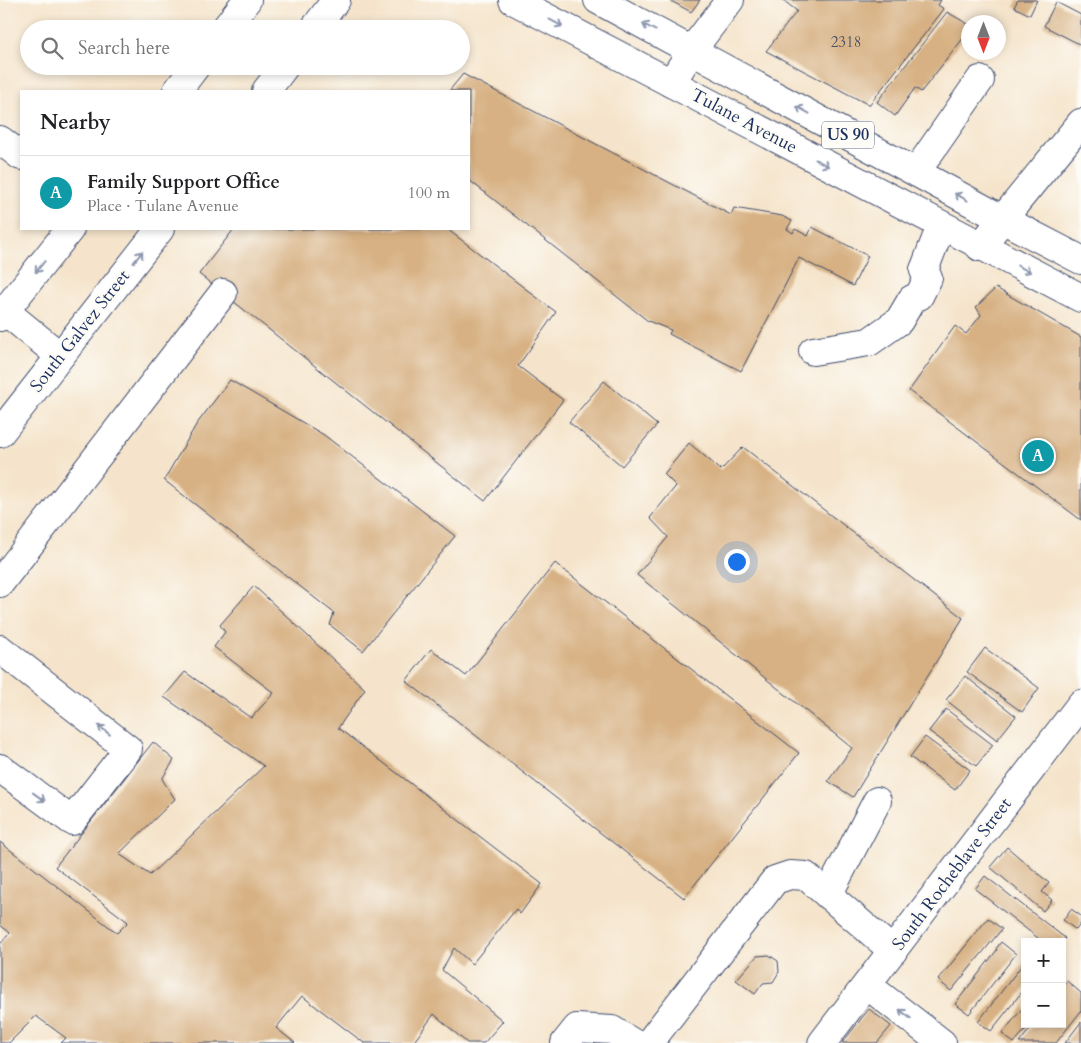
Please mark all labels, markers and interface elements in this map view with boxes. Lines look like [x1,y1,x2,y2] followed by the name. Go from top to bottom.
[961,15,1006,60] north arrow
[549,18,564,28] one-way arrow
[20,20,470,75] search box
[642,22,657,31] one-way arrow
[831,32,861,52] house number: 2318
[38,34,66,62] icon: search
[78,35,170,61] text: Search here
[686,82,802,160] street label: Tulane Avenue
[796,105,811,115] one-way arrow
[40,108,111,137] text: Nearby
[822,122,874,148] road number: US 90
[815,158,830,168] one-way arrow
[87,169,280,195] text: Family Support Office
[50,182,62,204] text: A
[408,182,450,204] text: 100 m
[954,192,969,201] one-way arrow
[87,195,239,217] text: Place · Tulane Avenue
[133,250,143,264] one-way arrow
[34,260,45,273] one-way arrow
[24,264,136,397] street label: South Galvez Street
[1016,265,1031,274] one-way arrow
[1022,437,1054,475] pin: A
[724,549,750,575] your location
[98,724,111,735] one-way arrow
[32,791,45,802] one-way arrow
[886,792,1018,955] street label: South Rocheblave Street
[1021,938,1066,1028] map controls
[1021,938,1066,983] button: +
[1021,983,1066,1028] button: −
[898,1009,912,1019] one-way arrow

